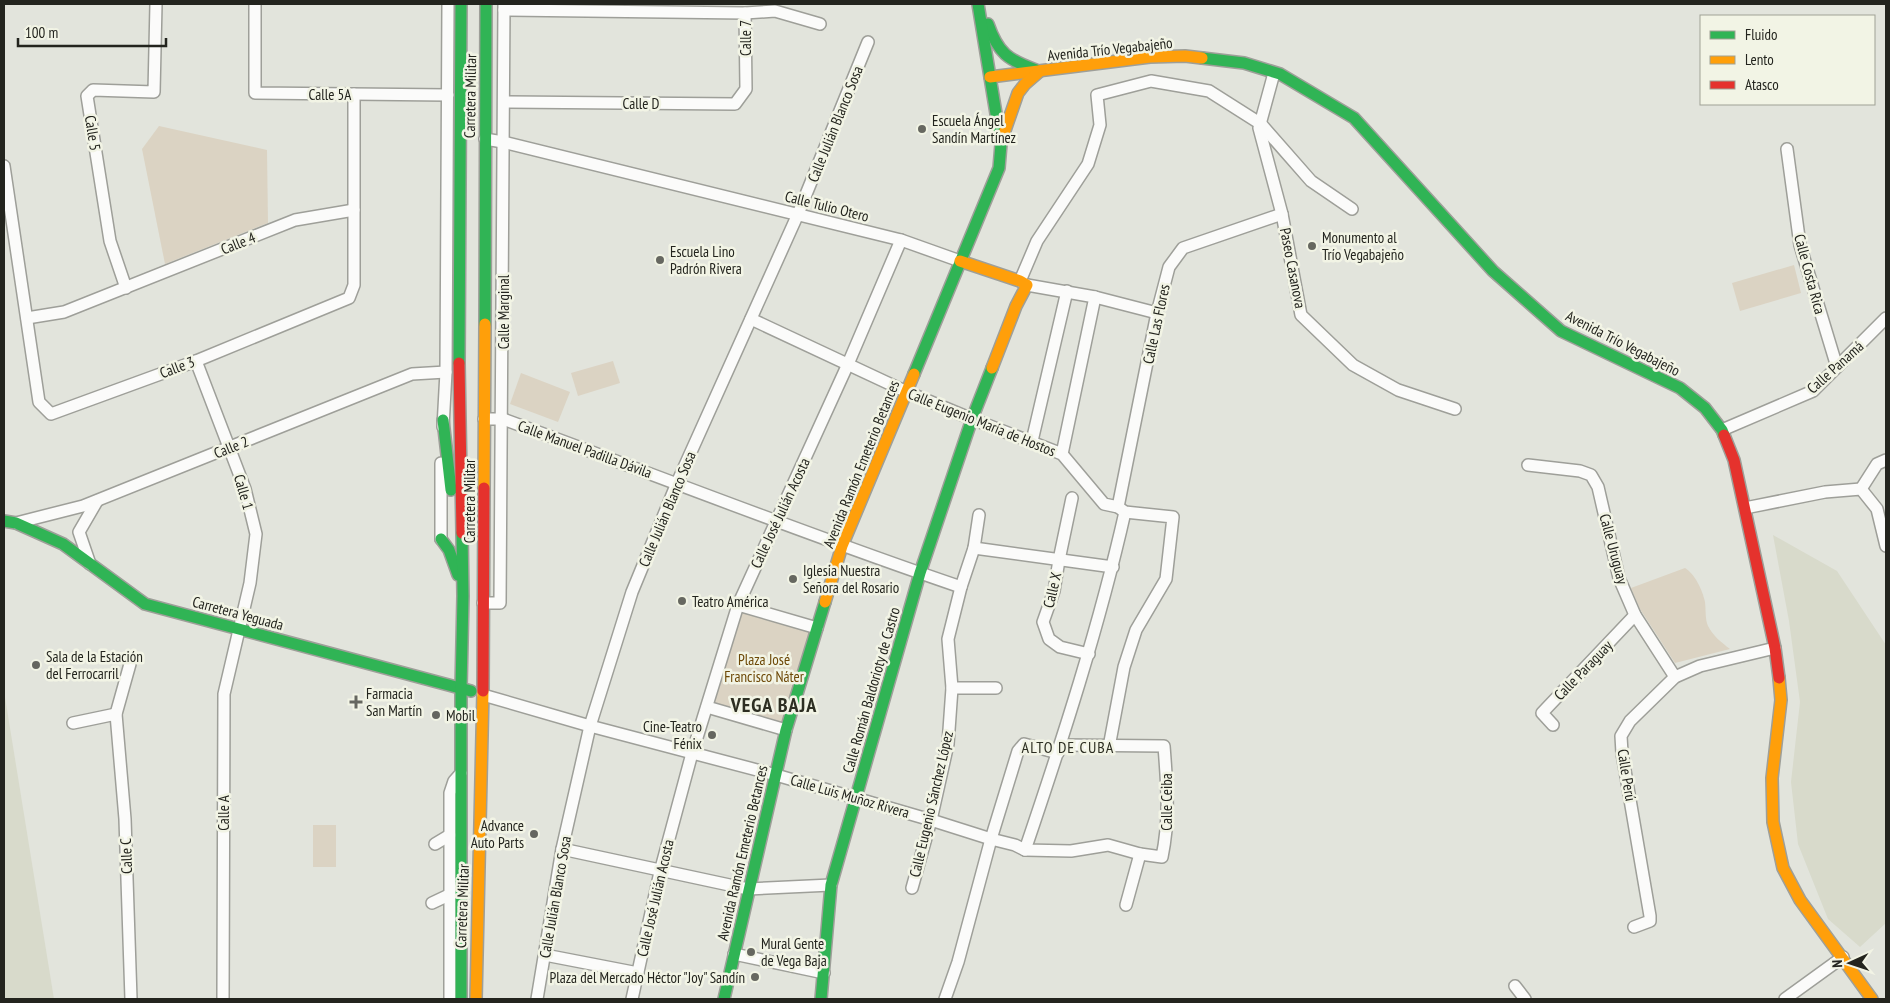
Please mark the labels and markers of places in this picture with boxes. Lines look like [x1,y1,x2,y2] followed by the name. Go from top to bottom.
[932,111,1016,147] place label: Escuela Ángel Sandín Martínez
[916,123,928,135] marker: Escuela Ángel Sandín Martínez
[1322,228,1404,264] place label: Monumento al Trío Vegabajeño
[1306,240,1318,252] marker: Monumento al Trío Vegabajeño
[670,242,742,278] place label: Escuela Lino Padrón Rivera
[654,254,666,266] marker: Escuela Lino Padrón Rivera
[803,561,899,597] place label: Iglesia Nuestra Señora del Rosario
[787,573,799,585] marker: Iglesia Nuestra Señora del Rosario
[692,592,769,611] place label: Teatro América
[676,595,688,607] marker: Teatro América
[46,647,143,683] place label: Sala de la Estación del Ferrocarril
[30,659,42,671] marker: Sala de la Estación del Ferrocarril
[366,684,422,720] place label: Farmacia San Martín
[350,696,362,708] marker: Farmacia San Martín
[446,706,476,725] place label: Mobil
[430,709,442,721] marker: Mobil
[643,717,702,753] place label: Cine-Teatro Fénix
[706,729,718,741] marker: Cine-Teatro Fénix
[471,816,524,852] place label: Advance Auto Parts
[528,828,540,840] marker: Advance Auto Parts
[761,934,827,970] place label: Mural Gente de Vega Baja
[745,946,757,958] marker: Mural Gente de Vega Baja
[549,968,745,987] place label: Plaza del Mercado Héctor "Joy" Sandín
[749,971,761,983] marker: Plaza del Mercado Héctor "Joy" Sandín

